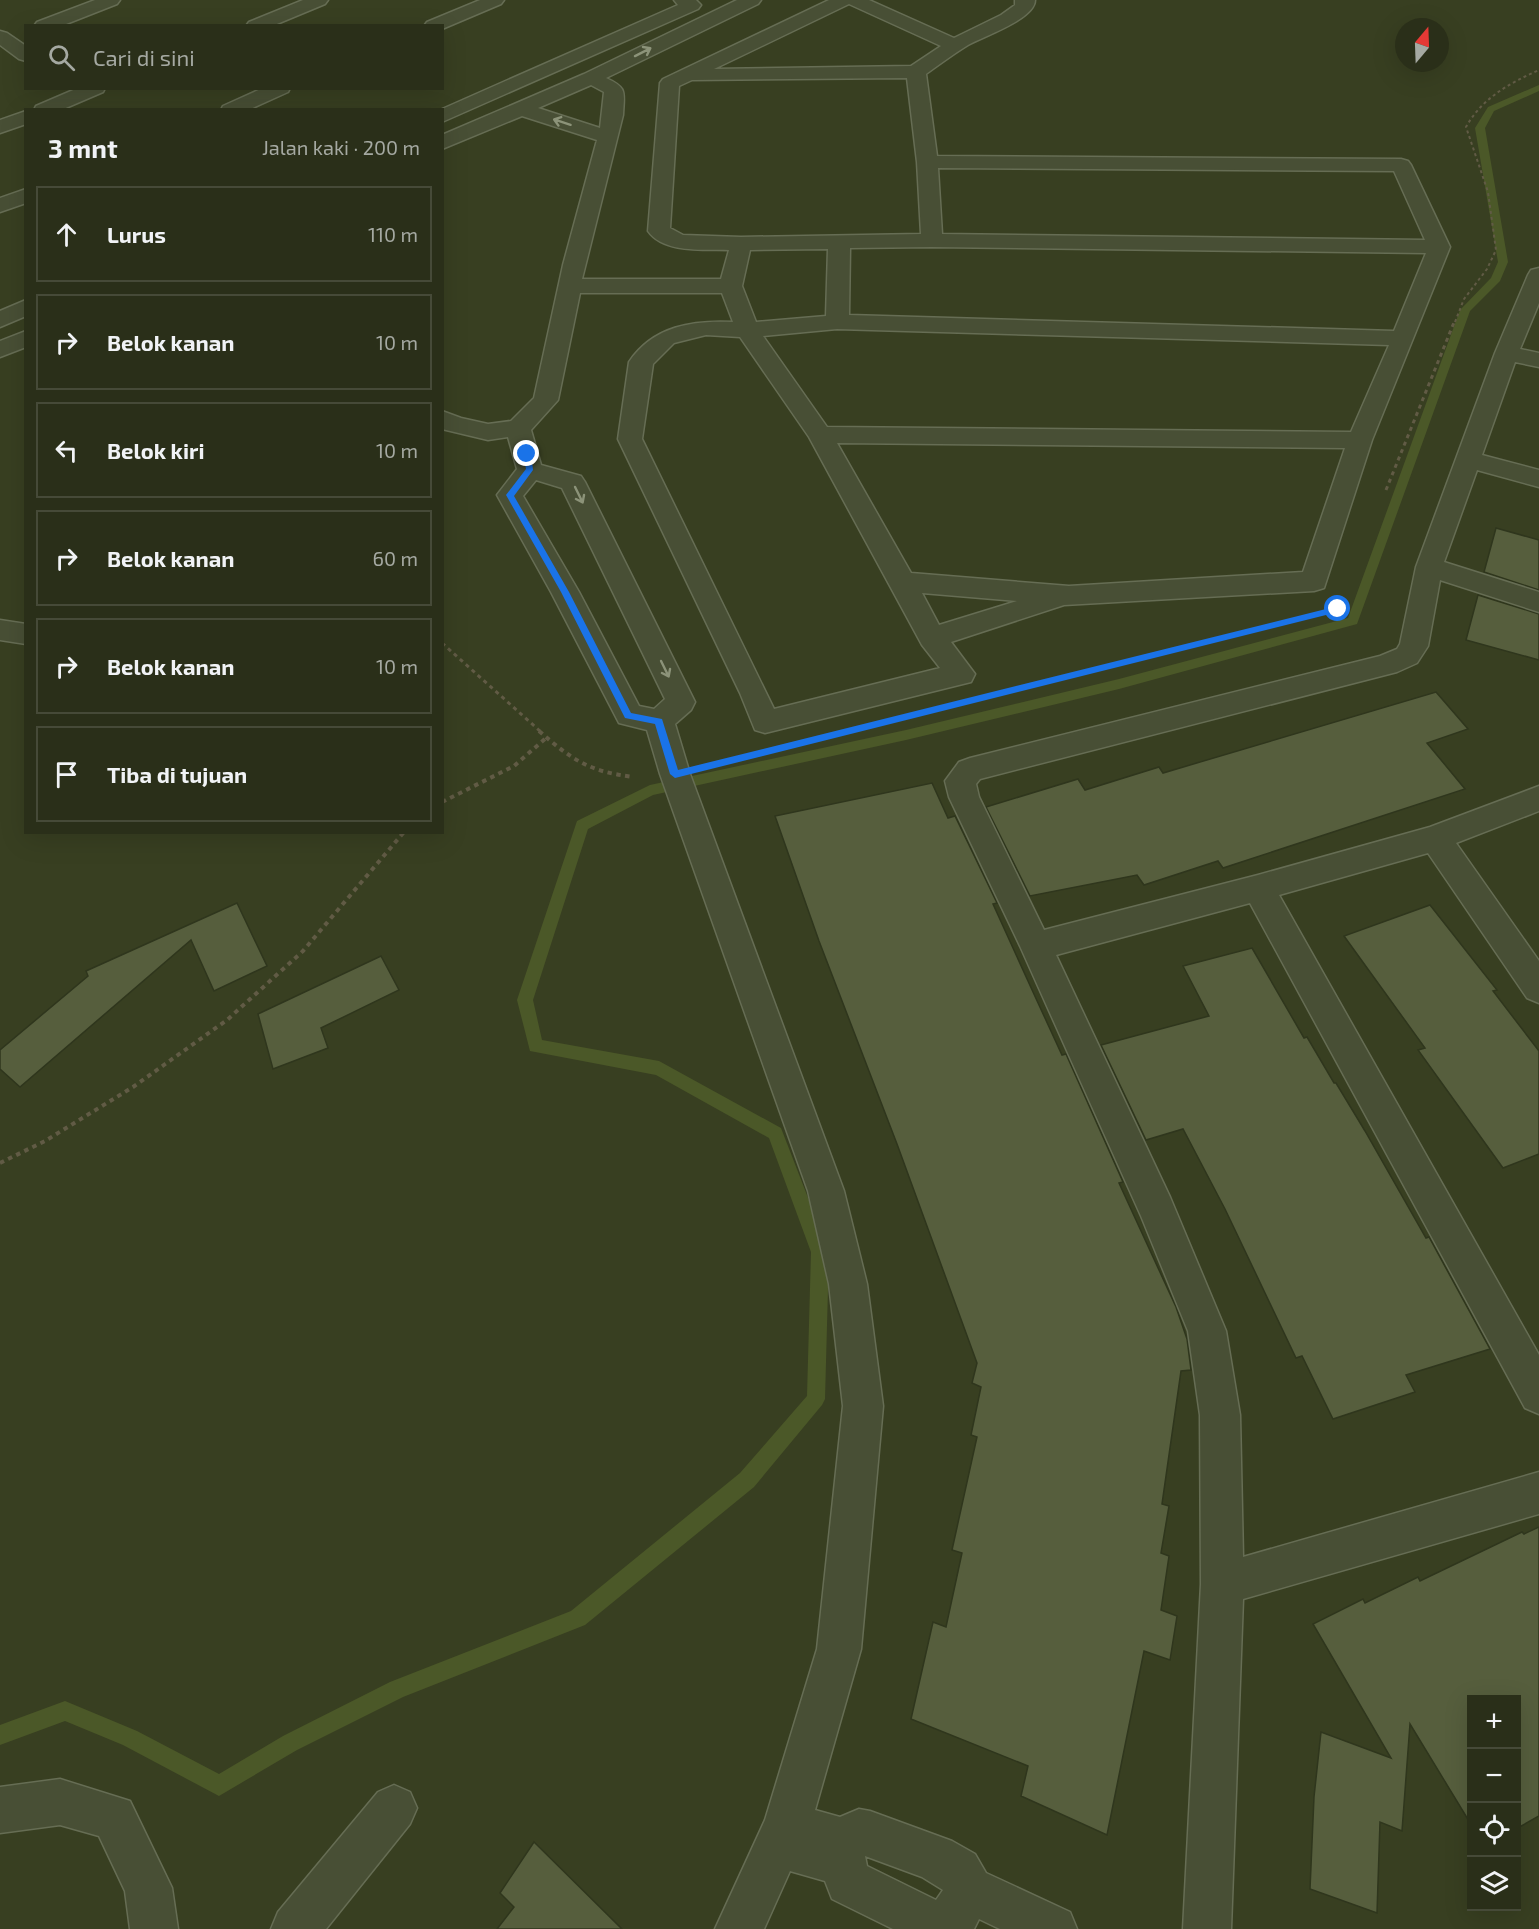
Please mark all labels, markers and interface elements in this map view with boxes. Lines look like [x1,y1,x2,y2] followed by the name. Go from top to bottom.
[1395,18,1449,72] north arrow
[24,24,444,90] search box
[45,41,78,74] icon: search
[93,44,195,70] text: Cari di sini
[634,46,652,57] one-way arrow
[553,116,572,127] one-way arrow
[48,132,118,163] text: 3 mnt
[262,135,420,159] text: Jalan kaki · 200 m
[50,218,83,251] icon: ahead
[107,221,166,247] text: Lurus
[368,222,418,246] text: 110 m
[50,326,83,359] icon: right
[107,329,234,355] text: Belok kanan
[376,330,418,354] text: 10 m
[50,434,83,467] icon: left
[107,437,204,463] text: Belok kiri
[376,438,418,462] text: 10 m
[513,440,539,466] route end
[573,485,585,503] one-way arrow
[50,542,83,575] icon: right
[107,545,234,571] text: Belok kanan
[373,546,418,570] text: 60 m
[1324,595,1350,621] route start
[50,650,83,683] icon: right
[107,653,234,679] text: Belok kanan
[376,654,418,678] text: 10 m
[659,660,671,678] one-way arrow
[50,758,83,791] icon: arrive
[107,761,247,787] text: Tiba di tujuan
[1467,1695,1521,1911] map controls
[1467,1695,1521,1749] button: +
[1467,1749,1521,1803] button: −
[1467,1803,1521,1857] button: locate
[1467,1857,1521,1911] button: layers

